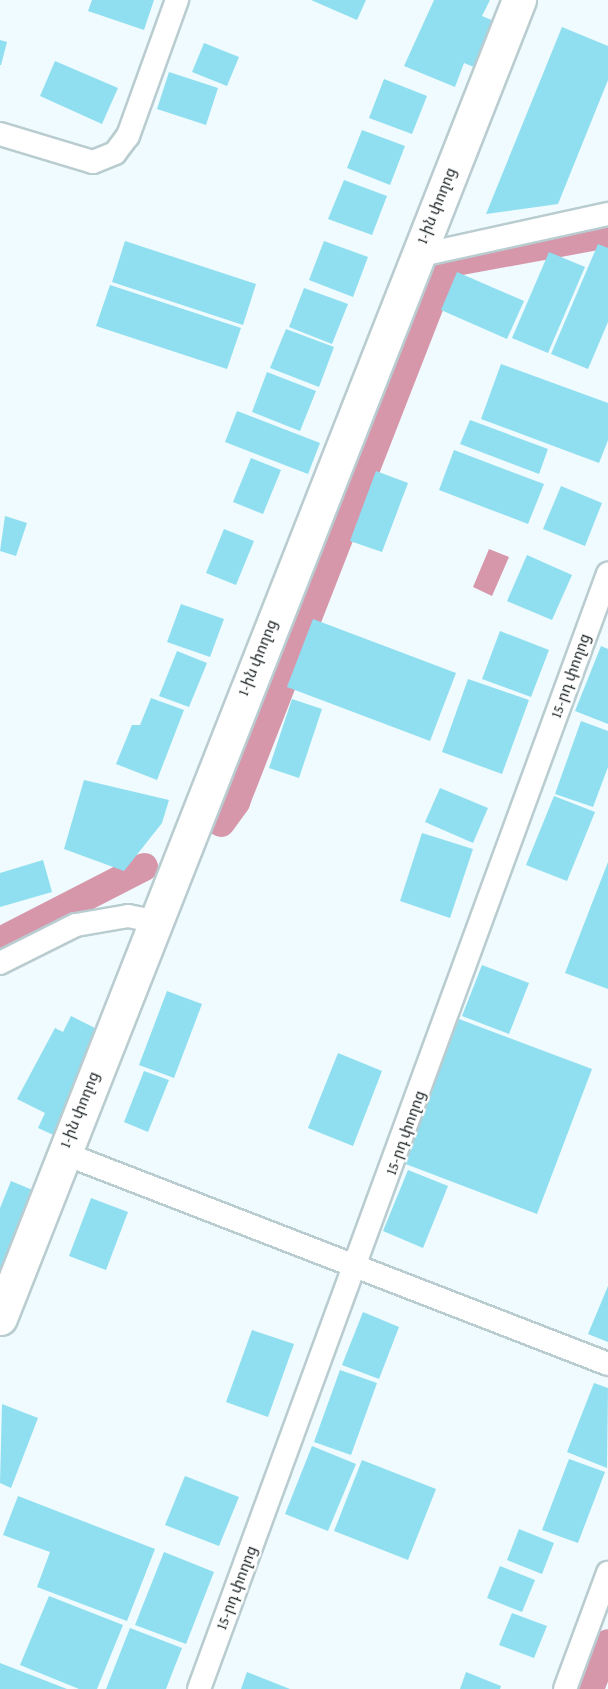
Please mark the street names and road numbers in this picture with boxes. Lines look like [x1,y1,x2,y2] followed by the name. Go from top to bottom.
[414,165,460,247] street label: 1-ին փողոց
[235,617,281,699] street label: 1-ին փողոց
[547,631,595,721] street label: 15-րդ փողոց
[57,1069,103,1151] street label: 1-ին փողոց
[382,1088,430,1178] street label: 15-րդ փողոց
[213,1544,261,1632] street label: 15-րդ փողոց

